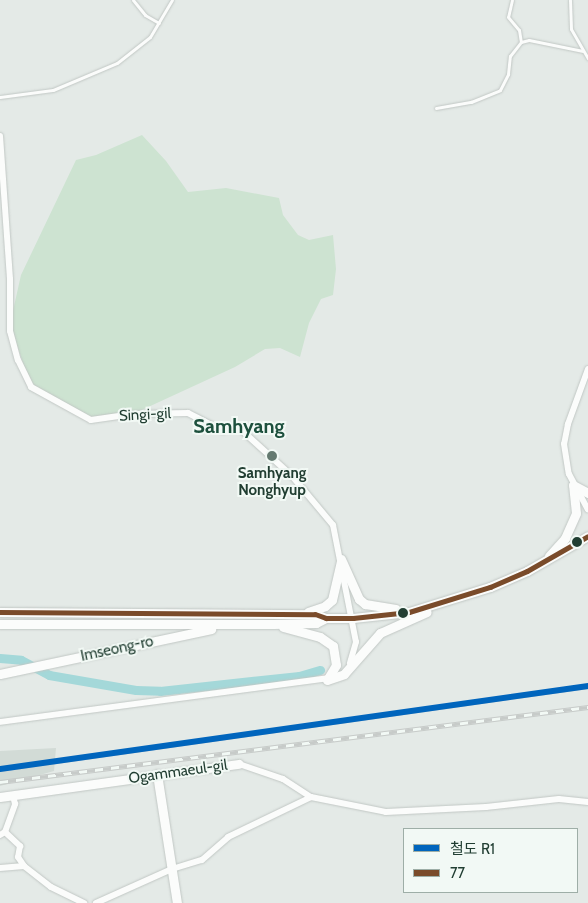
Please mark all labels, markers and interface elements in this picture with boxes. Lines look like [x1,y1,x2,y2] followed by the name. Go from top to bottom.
[119,405,171,425] street label: Singi-gil
[193,414,285,438] district label: Samhyang
[266,450,278,462] marker: Samhyang Nonghyup
[238,464,306,499] place label: Samhyang Nonghyup
[572,537,582,547] unlabelled marker
[398,608,408,618] unlabelled marker
[79,633,155,665] street label: Imseong-ro
[127,756,229,788] street label: Ogammaeul-gil
[403,828,578,893] legend
[450,840,495,858] text: 철도 R1
[450,864,465,882] text: 77

